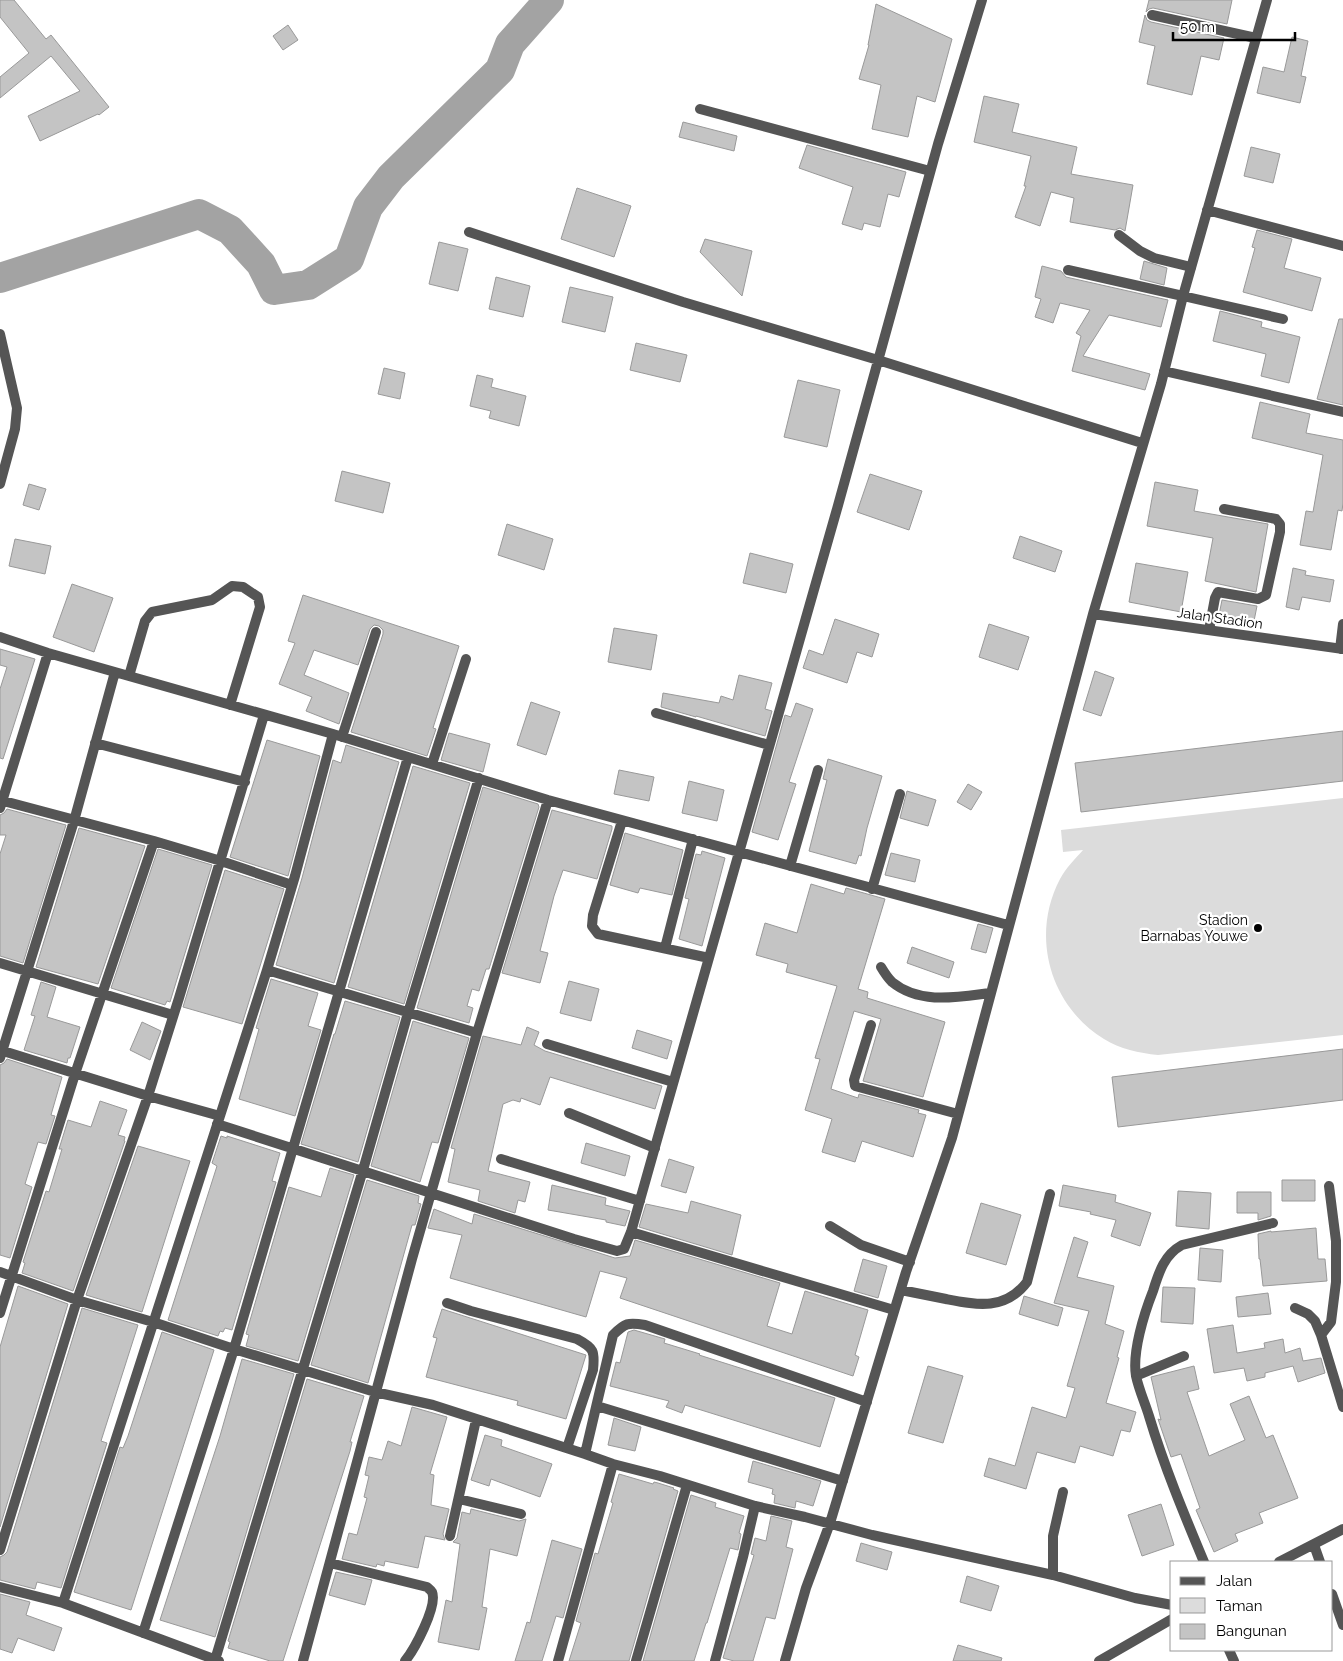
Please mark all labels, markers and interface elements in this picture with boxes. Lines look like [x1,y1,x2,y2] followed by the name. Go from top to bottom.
[1173,10,1296,42] scale bar
[1180,18,1215,36] text: 50 m
[1176,604,1264,632] street label: Jalan Stadion
[1140,912,1248,944] place label: Stadion Barnabas Youwe
[1252,922,1264,934] marker: Stadion Barnabas Youwe
[1170,1561,1333,1651] legend
[1216,1572,1252,1590] text: Jalan
[1216,1597,1262,1615] text: Taman
[1216,1622,1287,1640] text: Bangunan

